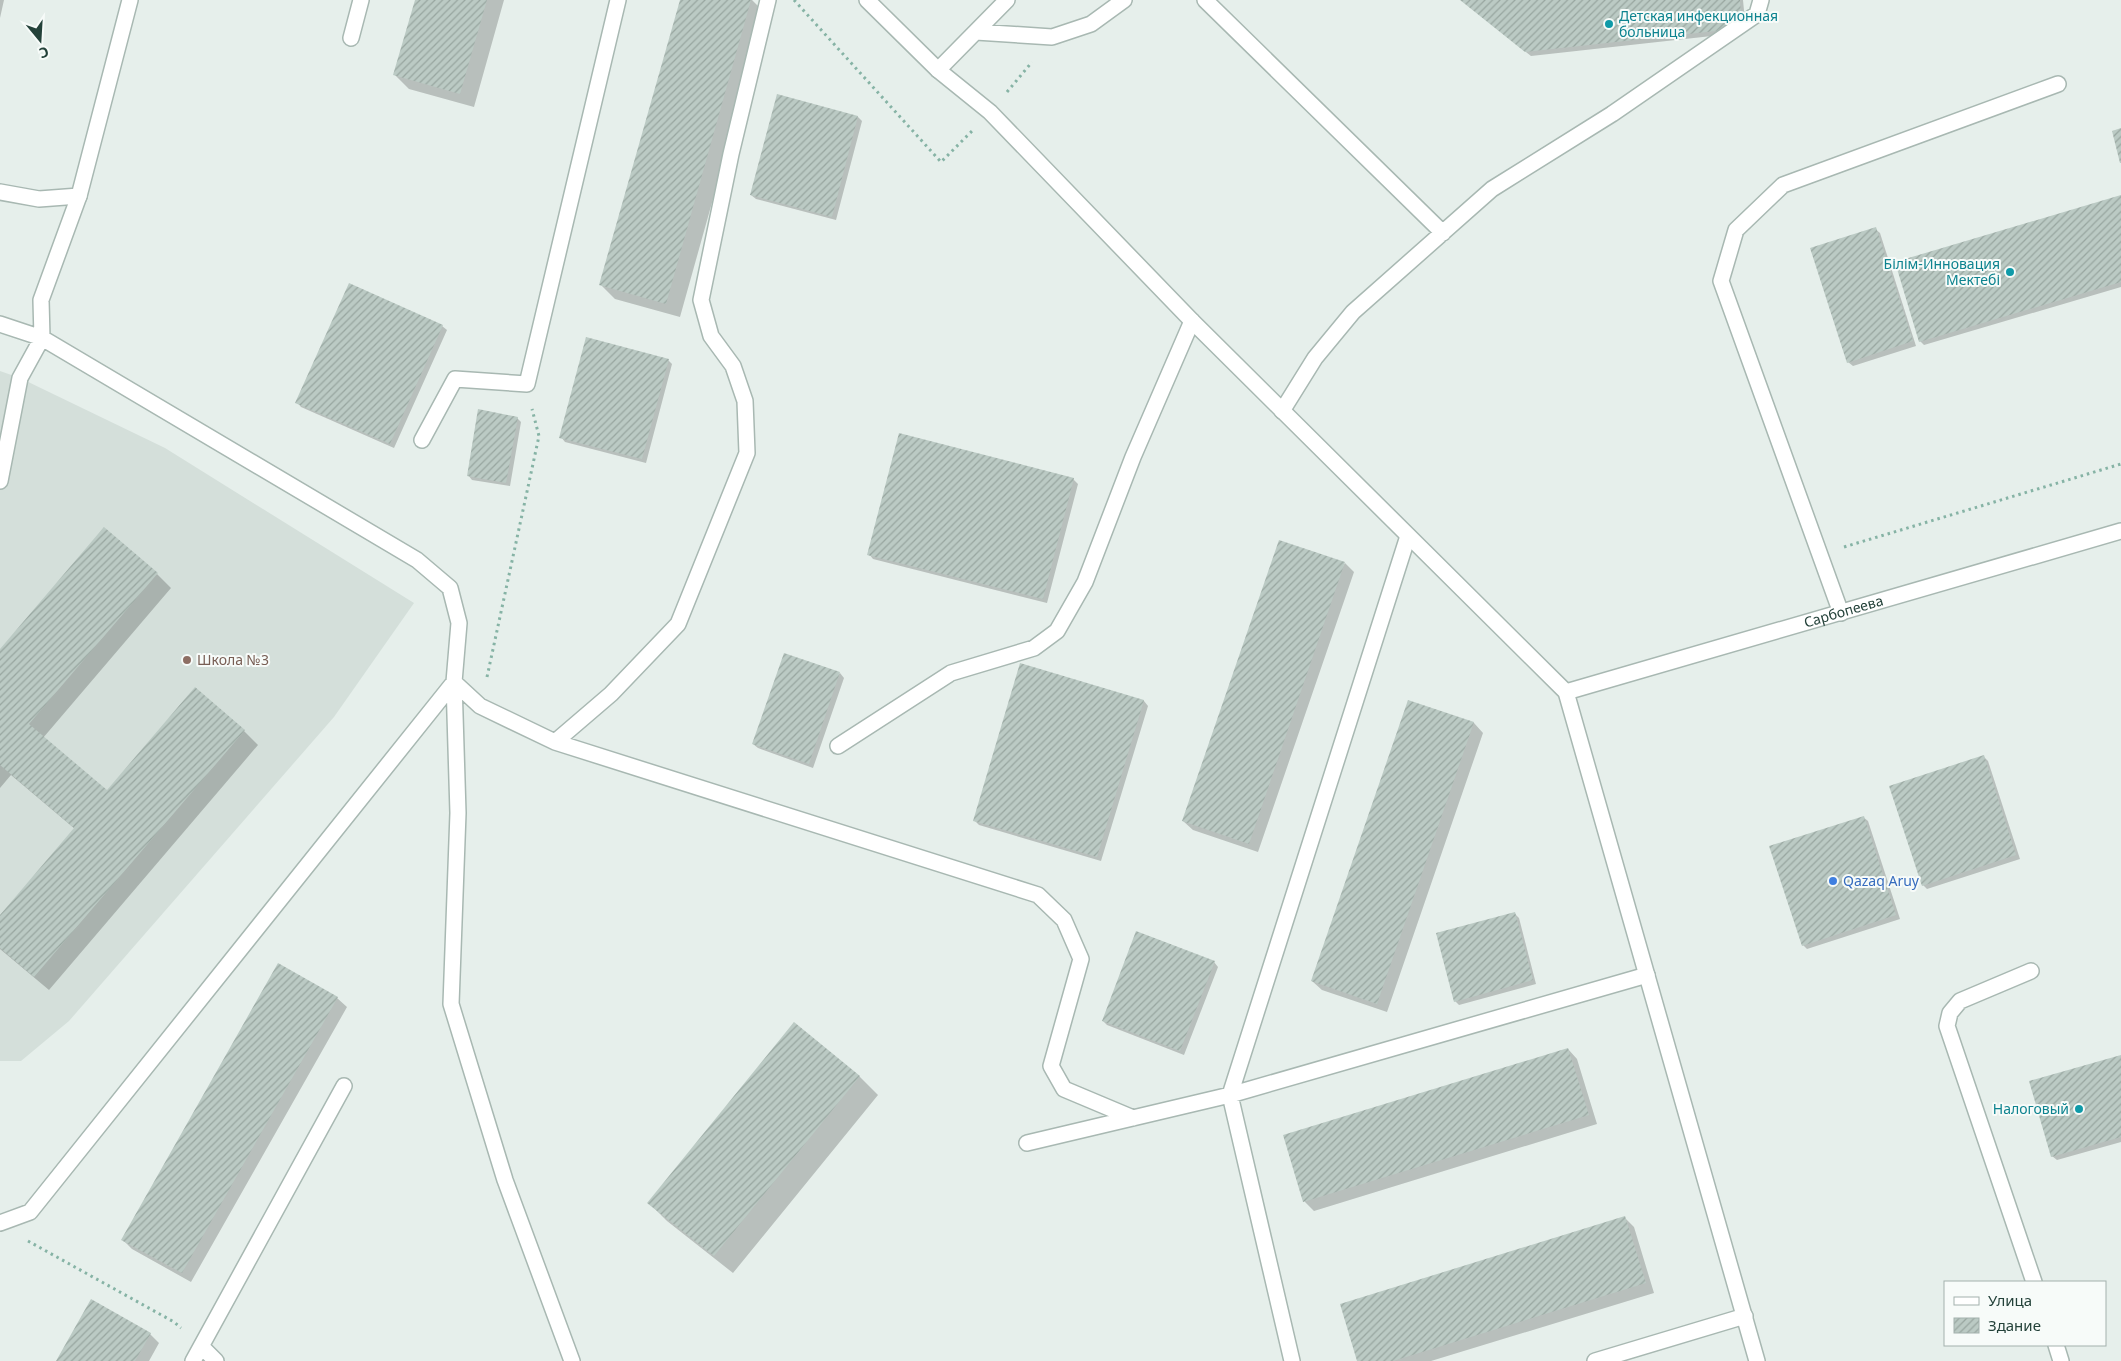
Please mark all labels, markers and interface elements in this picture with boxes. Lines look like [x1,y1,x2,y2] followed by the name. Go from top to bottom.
[1619,6,1778,41] place label: Детская инфекционная больница
[15,15,65,65] north arrow
[1603,18,1615,30] marker: Детская инфекционная больница
[37,42,51,63] text: С
[1884,254,2000,289] place label: Білім-Инновация Мектебі
[2004,266,2016,278] marker: Білім-Инновация Мектебі
[1802,591,1885,631] street label: Сарбопеева
[197,650,269,669] place label: Школа №3
[181,654,193,666] marker: Школа №3
[1843,871,1920,890] place label: Qazaq Aruy
[1827,875,1839,887] marker: Qazaq Aruy
[1993,1099,2069,1118] place label: Налоговый
[2073,1103,2085,1115] marker: Налоговый
[1944,1281,2106,1346] legend
[1988,1290,2032,1310] text: Улица
[1988,1315,2041,1335] text: Здание

